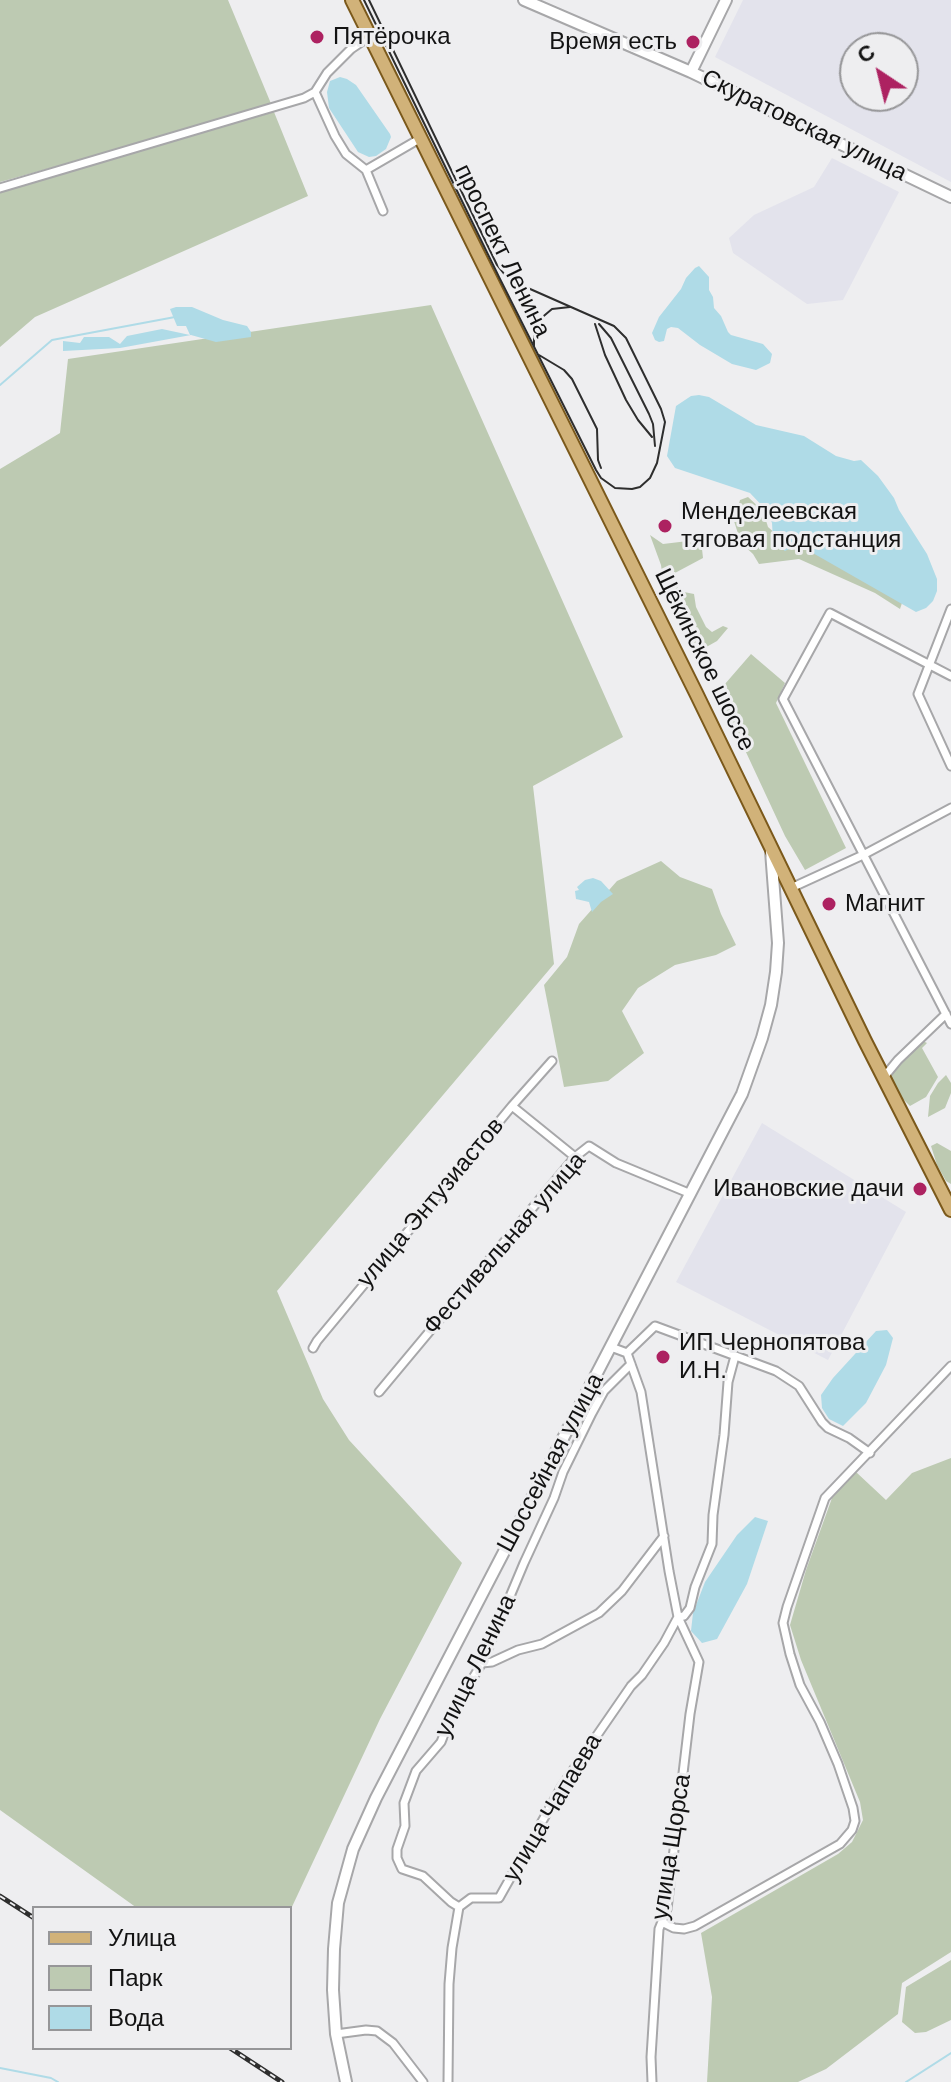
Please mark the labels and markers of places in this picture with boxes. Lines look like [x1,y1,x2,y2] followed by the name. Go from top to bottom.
[333,23,451,51] place label: Пятёрочка
[308,28,326,46] marker: Пятёрочка
[549,28,677,56] place label: Время есть
[684,33,702,51] marker: Время есть
[681,498,901,554] place label: Менделеевская тяговая подстанция
[656,517,674,535] marker: Менделеевская тяговая подстанция
[845,890,925,918] place label: Магнит
[820,895,838,913] marker: Магнит
[713,1175,904,1203] place label: Ивановские дачи
[911,1180,929,1198] marker: Ивановские дачи
[679,1329,865,1385] place label: ИП Чернопятова И.Н.
[654,1348,672,1366] marker: ИП Чернопятова И.Н.

